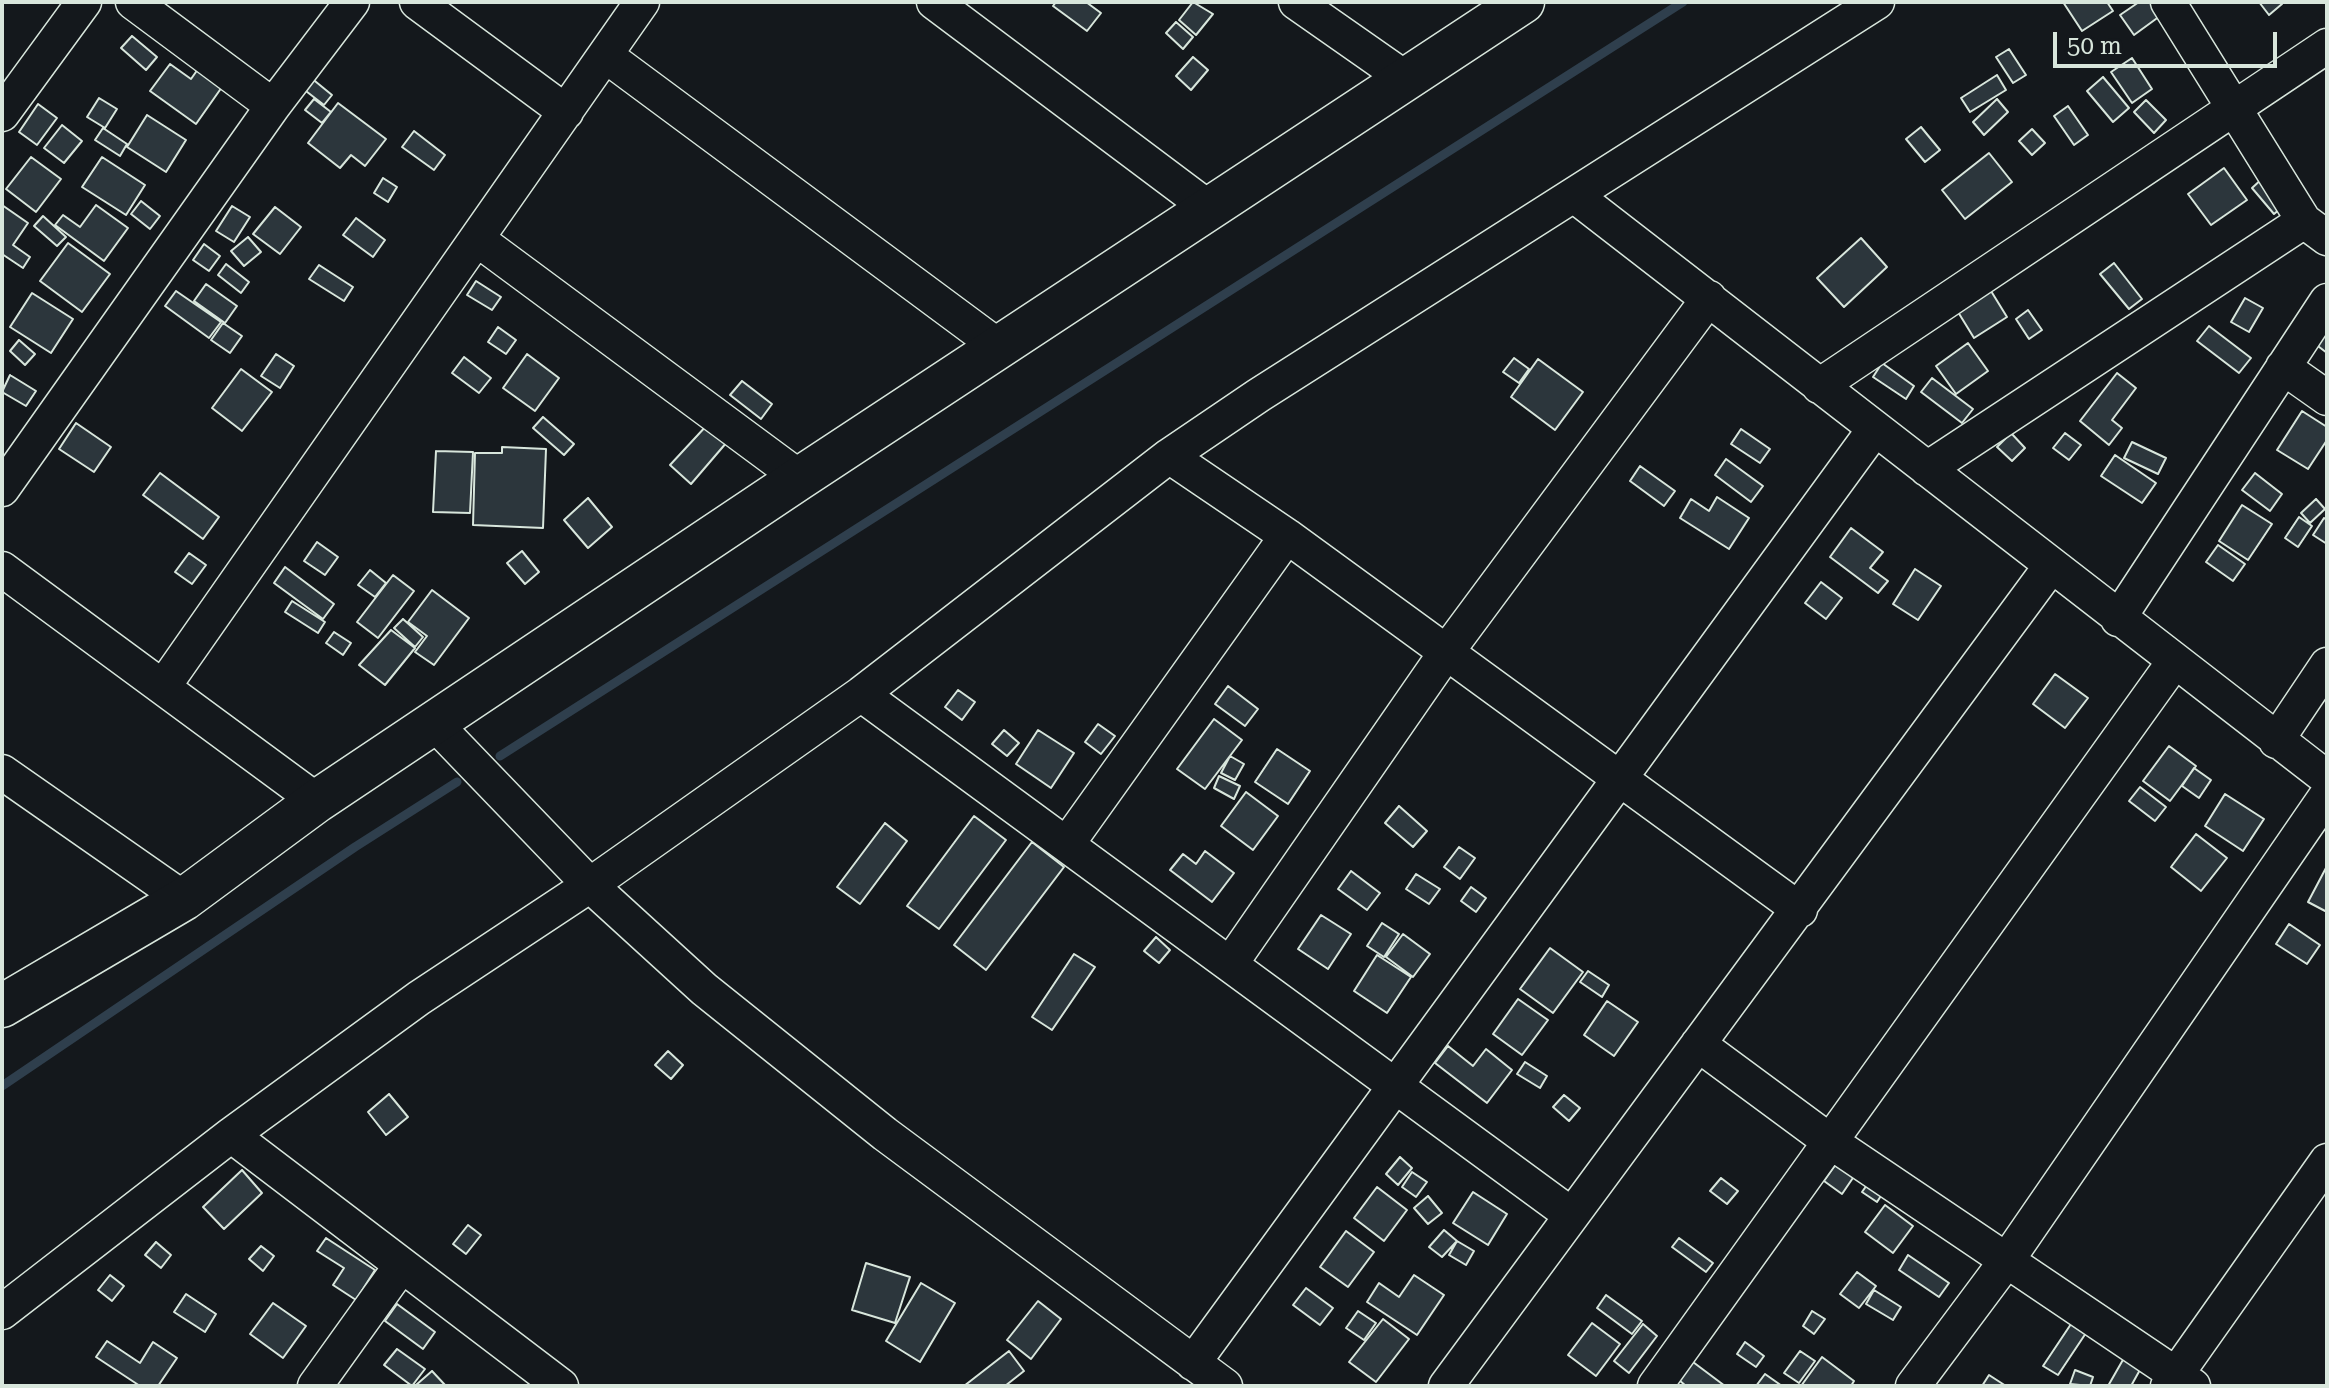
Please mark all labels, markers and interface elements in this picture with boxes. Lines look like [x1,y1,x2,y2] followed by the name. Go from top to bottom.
[2057,16,2281,66] scale bar
[2067,32,2122,60] text: 50 m

